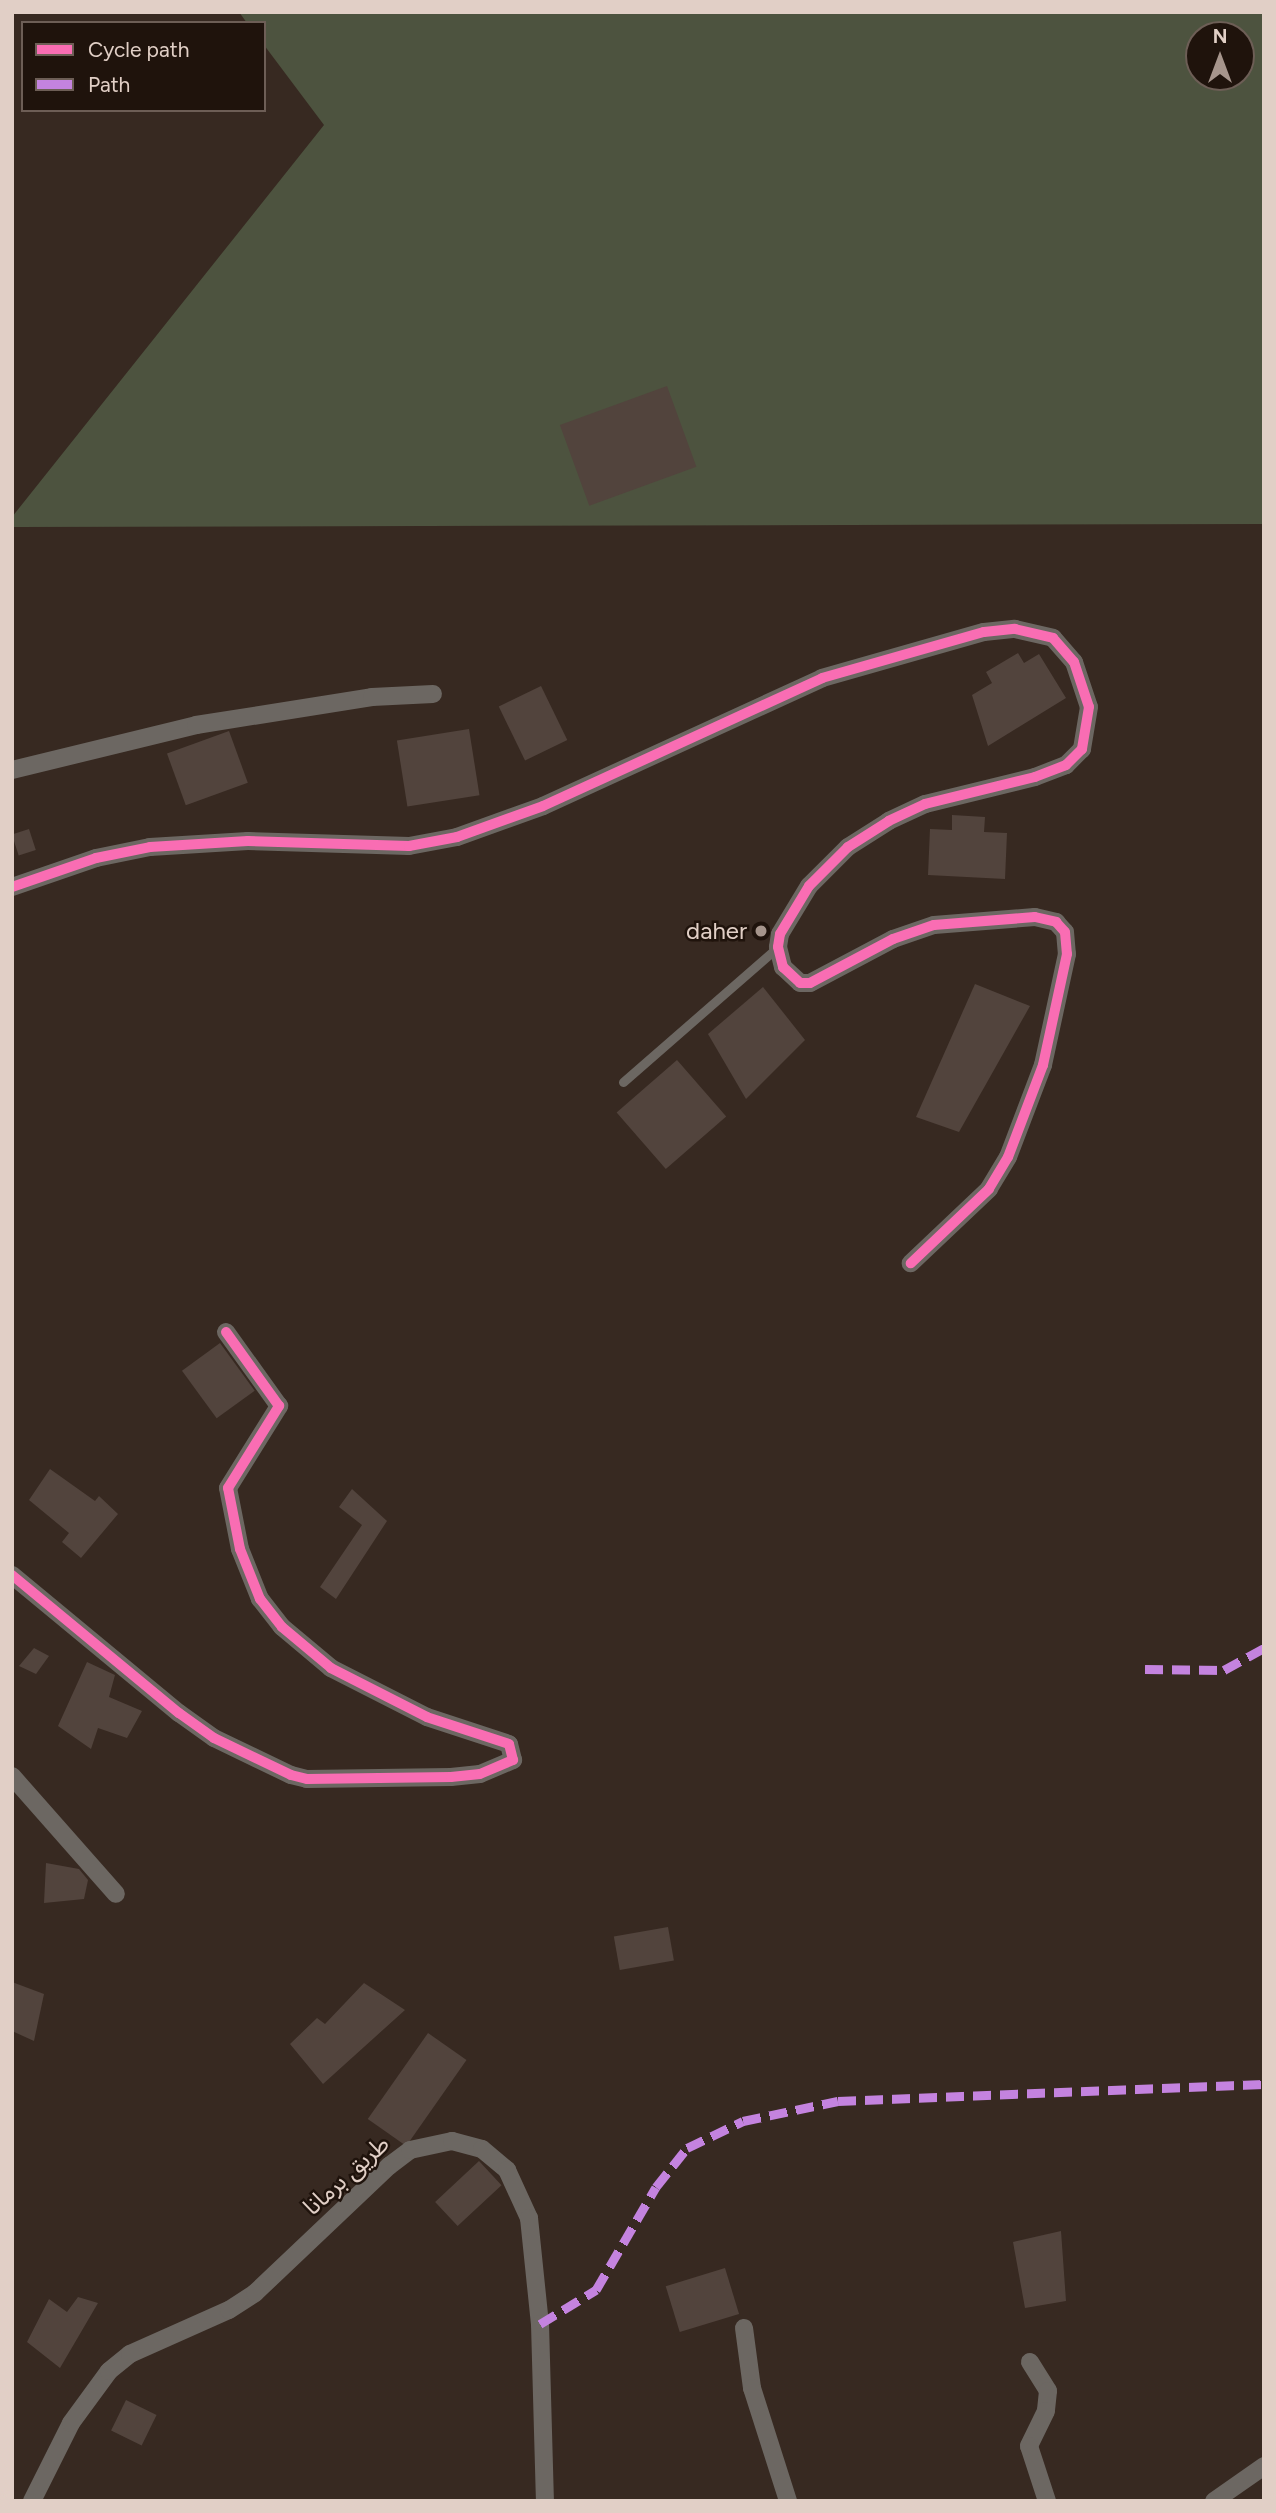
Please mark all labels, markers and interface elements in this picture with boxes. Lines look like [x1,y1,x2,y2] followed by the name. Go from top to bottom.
[21,21,266,112] legend
[1185,21,1255,91] north arrow
[1213,25,1227,48] text: N
[88,37,189,62] text: Cycle path
[88,72,130,97] text: Path
[686,917,747,945] place label: daher
[753,923,769,939] marker: daher
[297,2129,395,2221] street label: طريق برمانا

